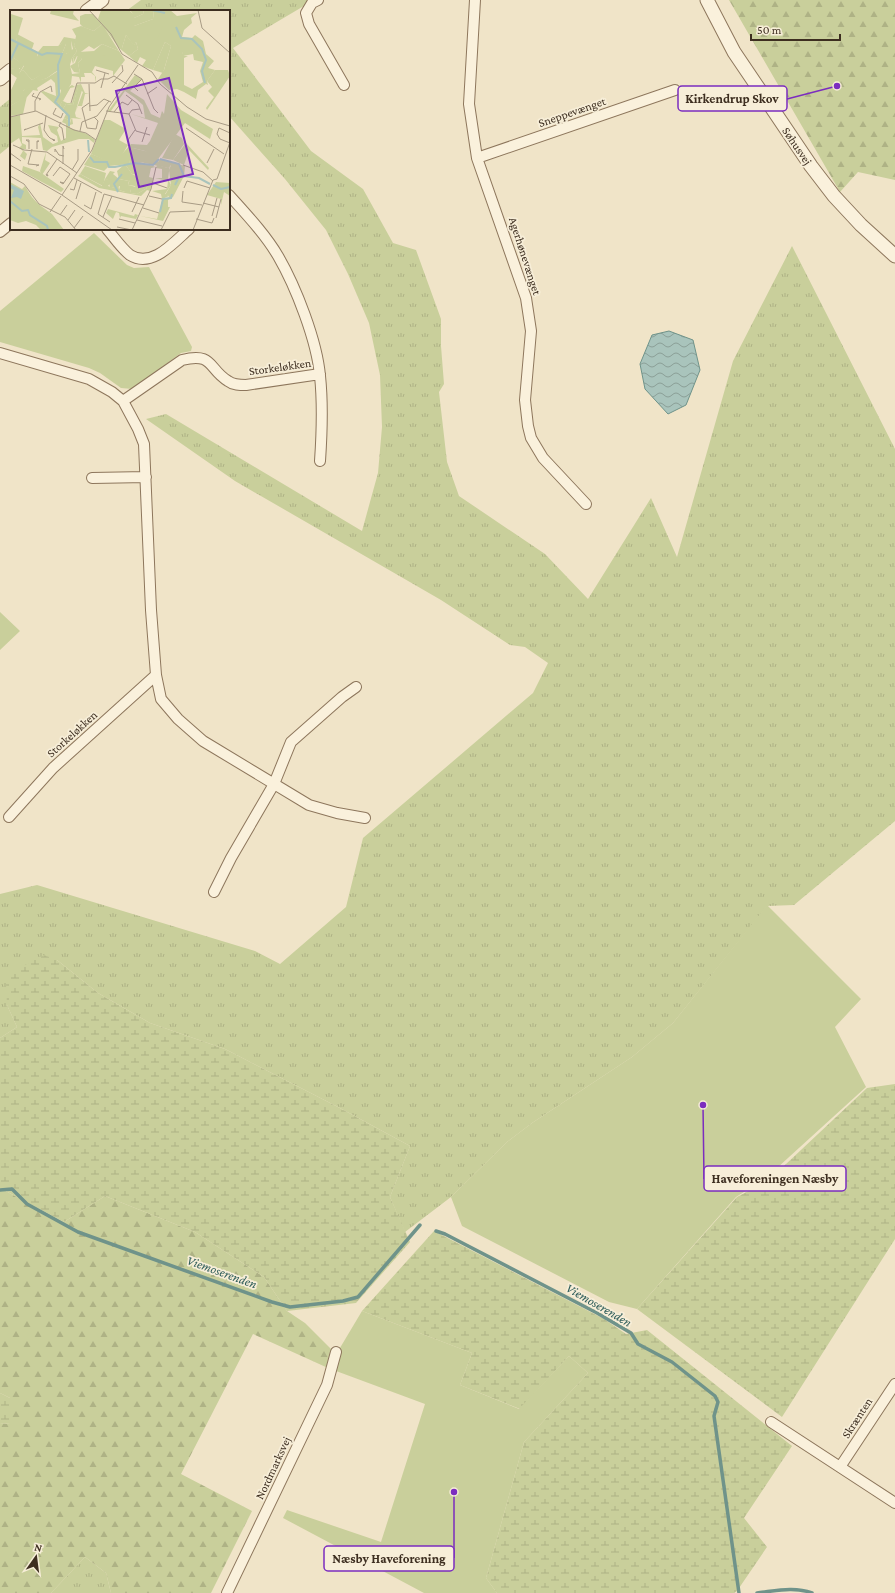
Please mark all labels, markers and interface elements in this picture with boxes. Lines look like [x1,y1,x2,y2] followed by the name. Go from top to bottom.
[10,10,230,230] inset map
[751,16,840,42] scale bar
[757,23,782,37] text: 50 m
[678,86,787,111] callout: Kirkendrup Skov
[685,91,779,106] text: Kirkendrup Skov
[537,94,608,130] street label: Sneppevænget
[779,124,815,168] street label: Søhusvej
[506,215,545,298] street label: Agerhønevænget
[248,356,313,378] street label: Storkeløkken
[44,707,100,760] street label: Storkeløkken
[704,1166,846,1191] callout: Haveforeningen Næsby
[712,1171,839,1186] text: Haveforeningen Næsby
[185,1252,259,1292] water label: Viemoserenden
[564,1280,635,1330] water label: Viemoserenden
[839,1395,876,1441] street label: Skrænten
[252,1434,294,1502] street label: Nordmarksvej
[16,1537,56,1577] north arrow
[33,1541,44,1554] text: N
[324,1546,454,1571] callout: Næsby Haveforening
[332,1551,446,1566] text: Næsby Haveforening

